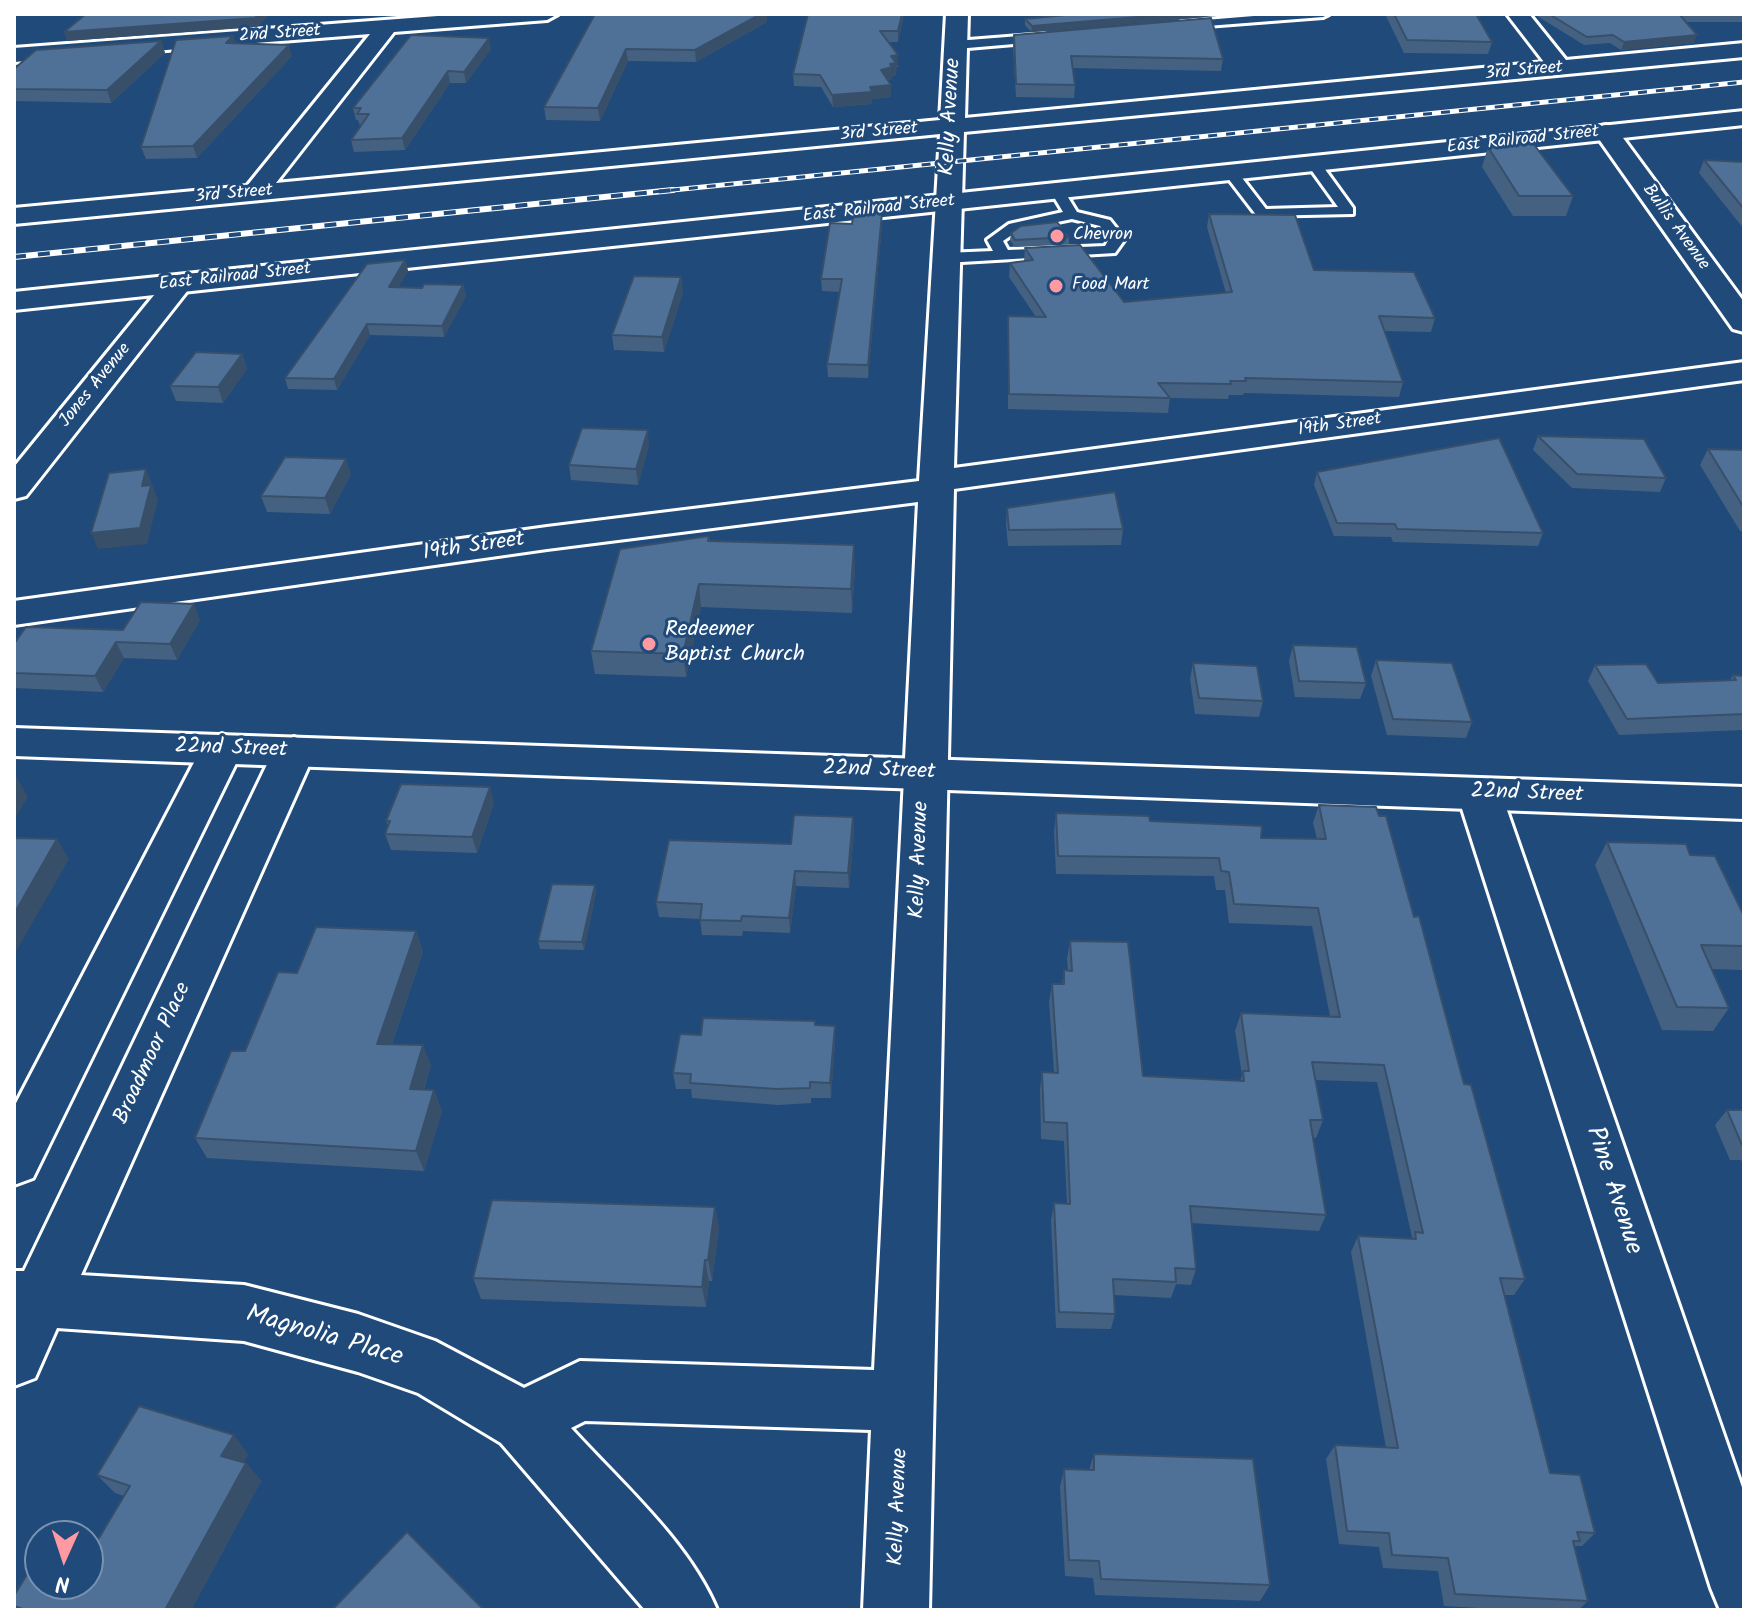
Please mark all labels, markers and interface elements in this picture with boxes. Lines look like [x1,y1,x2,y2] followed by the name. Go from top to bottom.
[238,21,322,49] street label: 2nd Street
[936,58,968,176] street label: Kelly Avenue
[1484,58,1564,86] street label: 3rd Street
[839,119,919,147] street label: 3rd Street
[1446,122,1600,160] street label: East Railroad Street
[194,181,274,209] street label: 3rd Street
[1637,181,1713,275] street label: Bullis Avenue
[802,191,956,229] street label: East Railroad Street
[1073,225,1133,247] place label: Chevron
[1048,227,1066,245] marker: Chevron
[158,259,312,297] street label: East Railroad Street
[1072,275,1149,297] place label: Food Mart
[1047,277,1065,295] marker: Food Mart
[55,340,137,432] street label: Jones Avenue
[1297,409,1383,443] street label: 19th Street
[421,528,527,568] street label: 19th Street
[665,618,805,670] place label: Redeemer Baptist Church
[640,635,658,653] marker: Redeemer Baptist Church
[174,735,288,765] street label: 22nd Street
[822,757,936,787] street label: 22nd Street
[1470,780,1584,810] street label: 22nd Street
[906,801,936,919] street label: Kelly Avenue
[110,979,198,1129] street label: Broadmoor Place
[1577,1123,1647,1259] street label: Pine Avenue
[242,1301,406,1375] street label: Magnolia Place
[885,1448,915,1566] street label: Kelly Avenue
[24,1520,104,1600] north arrow
[55,1565,71,1600] text: N

